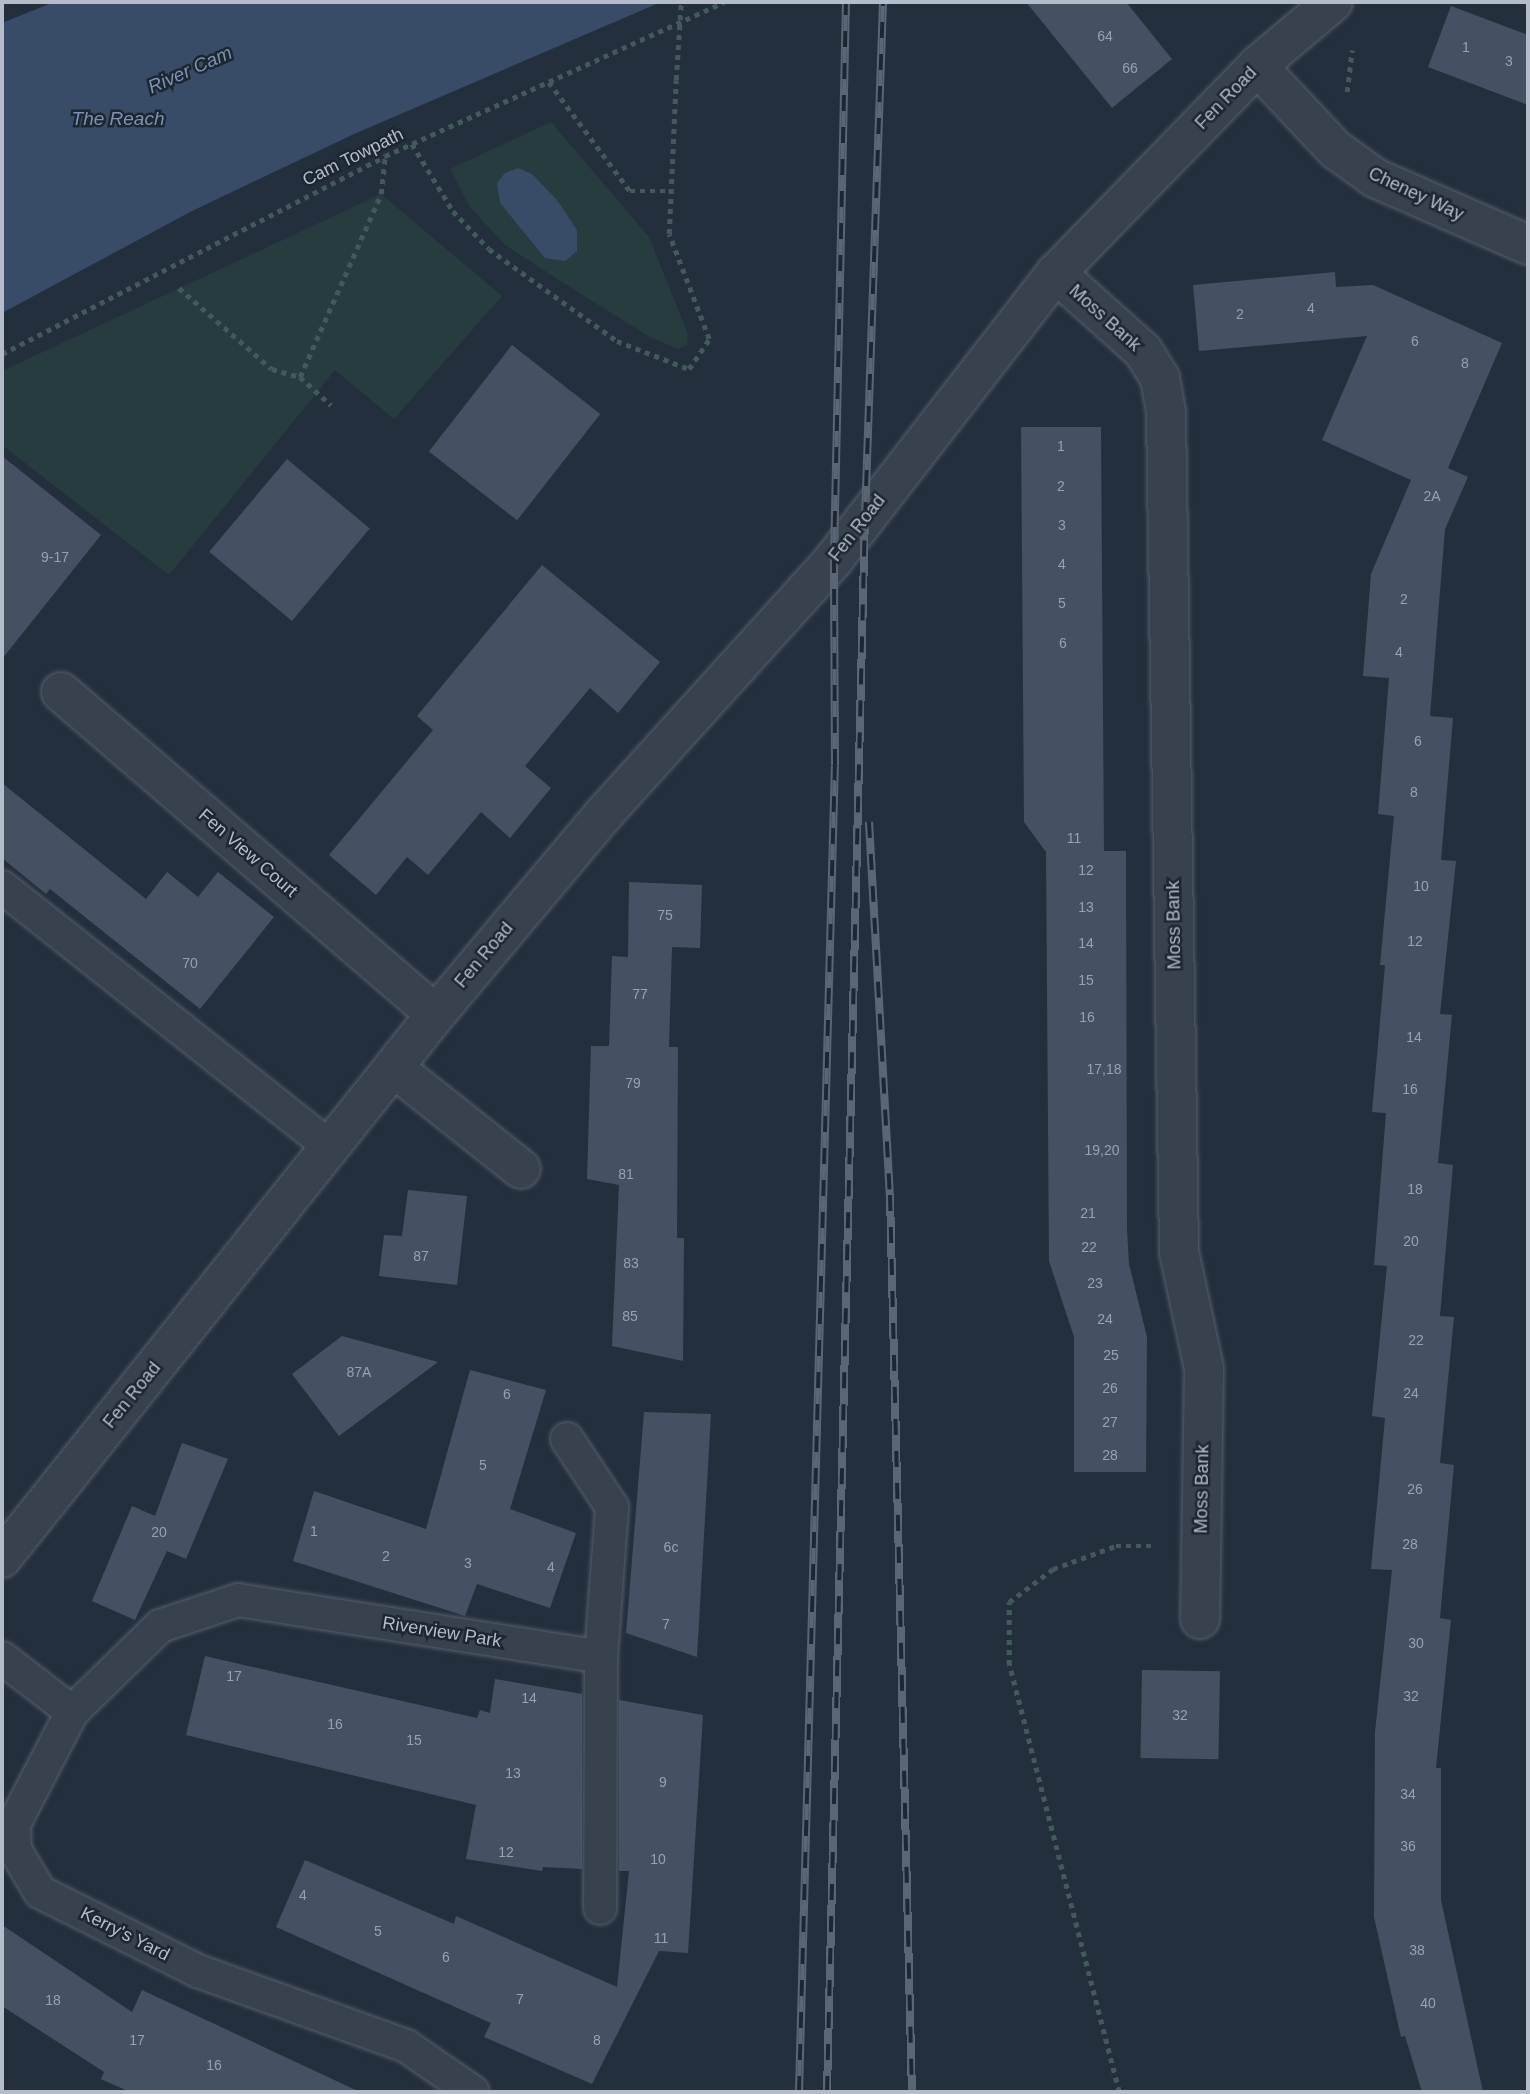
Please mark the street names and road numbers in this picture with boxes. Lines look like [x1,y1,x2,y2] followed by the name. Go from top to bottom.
[1191,62,1261,134] street label: Fen Road
[299,123,407,191] street label: Cam Towpath
[1365,163,1467,225] street label: Cheney Way
[1065,280,1145,356] street label: Moss Bank
[824,490,890,566] street label: Fen Road
[194,804,302,902] street label: Fen View Court
[1162,880,1186,970] street label: Moss Bank
[450,918,518,992] street label: Fen Road
[99,1357,165,1433] street label: Fen Road
[1190,1444,1214,1534] street label: Moss Bank
[381,1612,503,1652] street label: Riverview Park
[77,1902,173,1966] street label: Kerry's Yard

